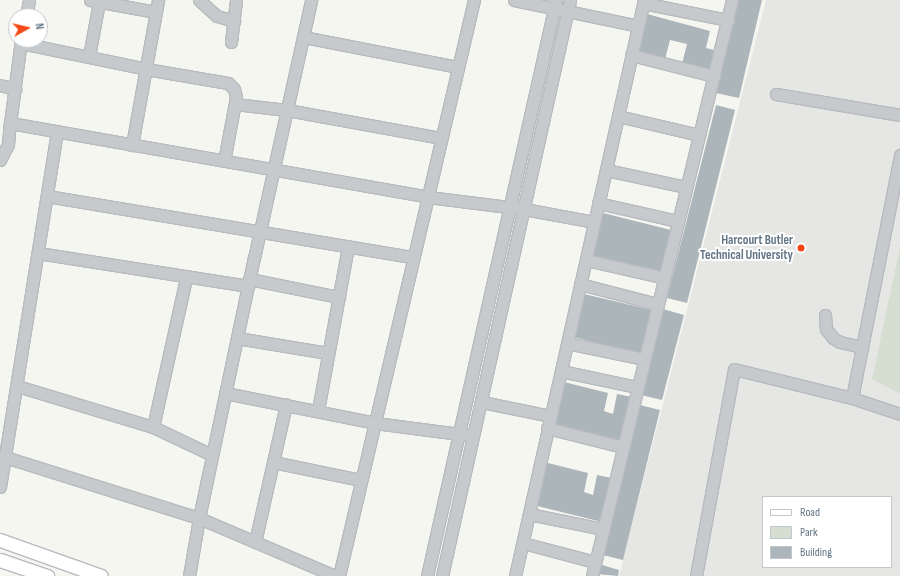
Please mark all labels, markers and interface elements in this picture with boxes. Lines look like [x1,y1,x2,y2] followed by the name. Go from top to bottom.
[8,8,48,48] north arrow
[33,23,46,30] text: N
[700,233,793,264] place label: Harcourt Butler Technical University
[796,243,806,253] marker: Harcourt Butler Technical University
[762,496,892,568] legend
[800,505,820,520] text: Road
[800,525,818,540] text: Park
[800,545,832,560] text: Building

